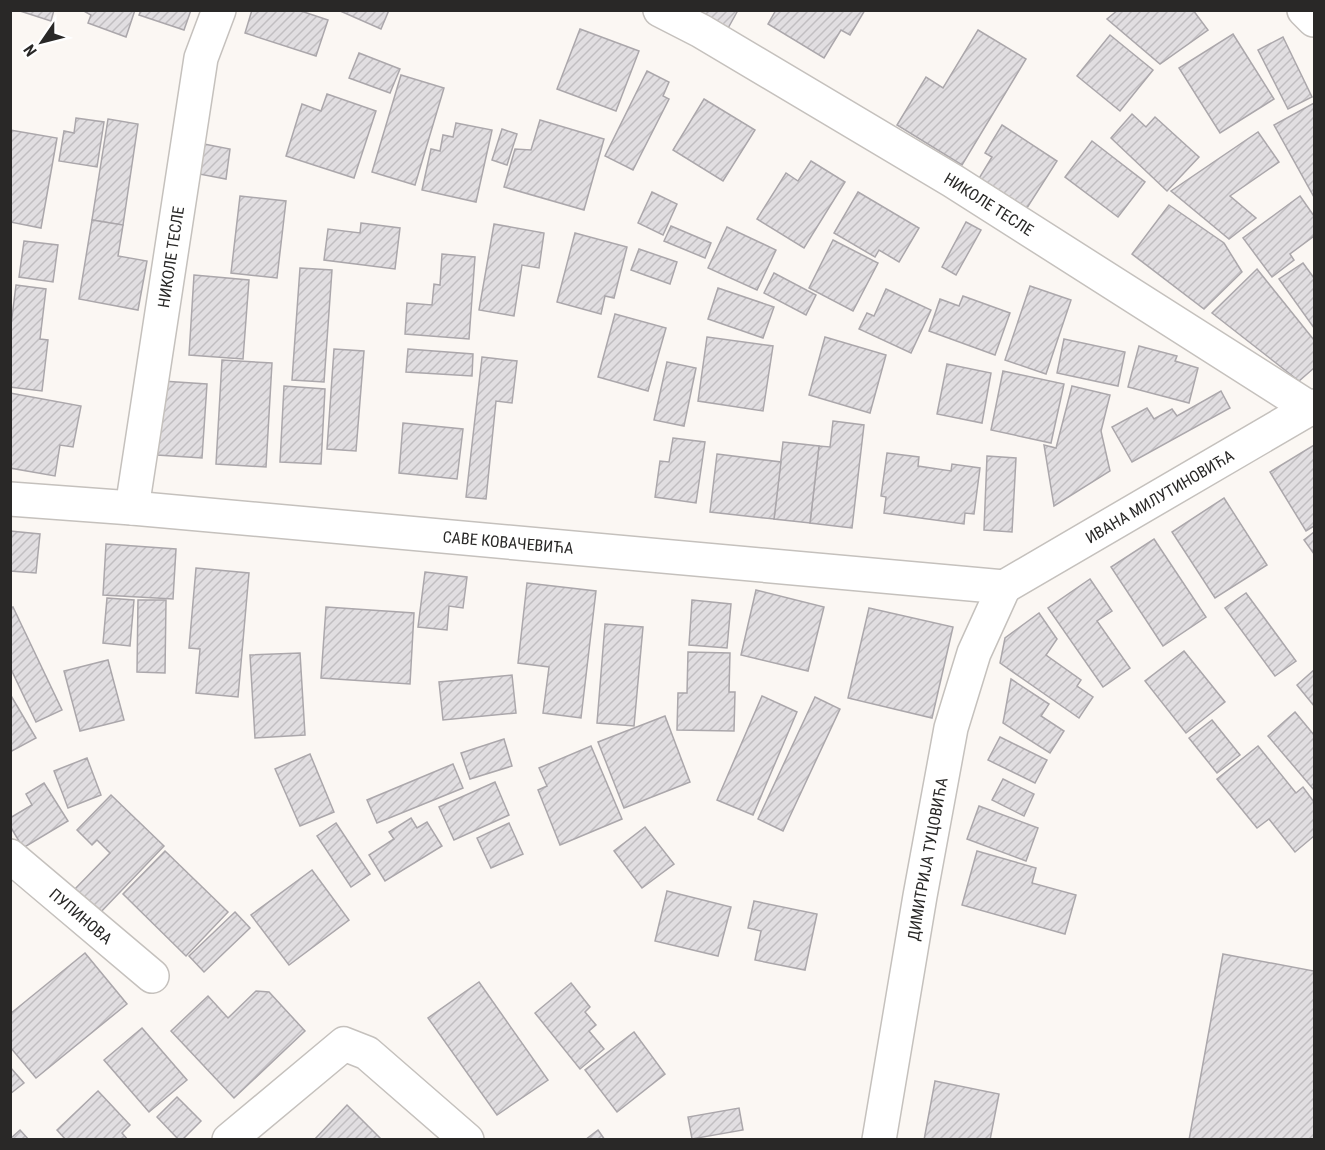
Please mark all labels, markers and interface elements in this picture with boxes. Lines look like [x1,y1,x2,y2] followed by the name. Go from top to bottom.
[12,12,72,72] north arrow
[20,41,41,60] text: N
[941,169,1037,239] street label: НИКОЛЕ ТЕСЛЕ
[153,205,188,309] street label: НИКОЛЕ ТЕСЛЕ
[1082,446,1237,547] street label: ИВАНА МИЛУТИНОВИЋА
[442,527,574,557] street label: САВЕ КОВАЧЕВИЋА
[903,776,951,942] street label: ДИМИТРИЈА ТУЦОВИЋА
[46,884,116,948] street label: ПУПИНОВА

